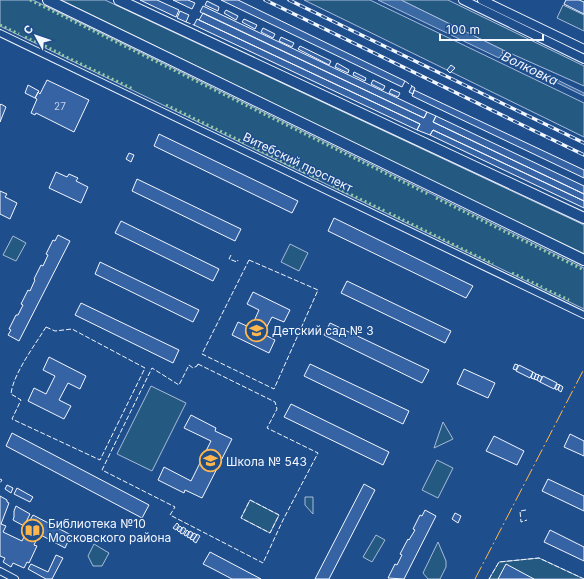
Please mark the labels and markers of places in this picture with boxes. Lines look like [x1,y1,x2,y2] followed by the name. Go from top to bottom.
[244,317,270,343] school or university icon: Детский сад № 3
[272,323,374,338] place label: Детский сад № 3
[197,448,223,474] school or university icon: Школа № 543
[226,454,307,469] place label: Школа № 543
[48,516,171,545] place label: Библиотека №10 Московского района
[19,517,45,543] library icon: Библиотека №10 Московского района

